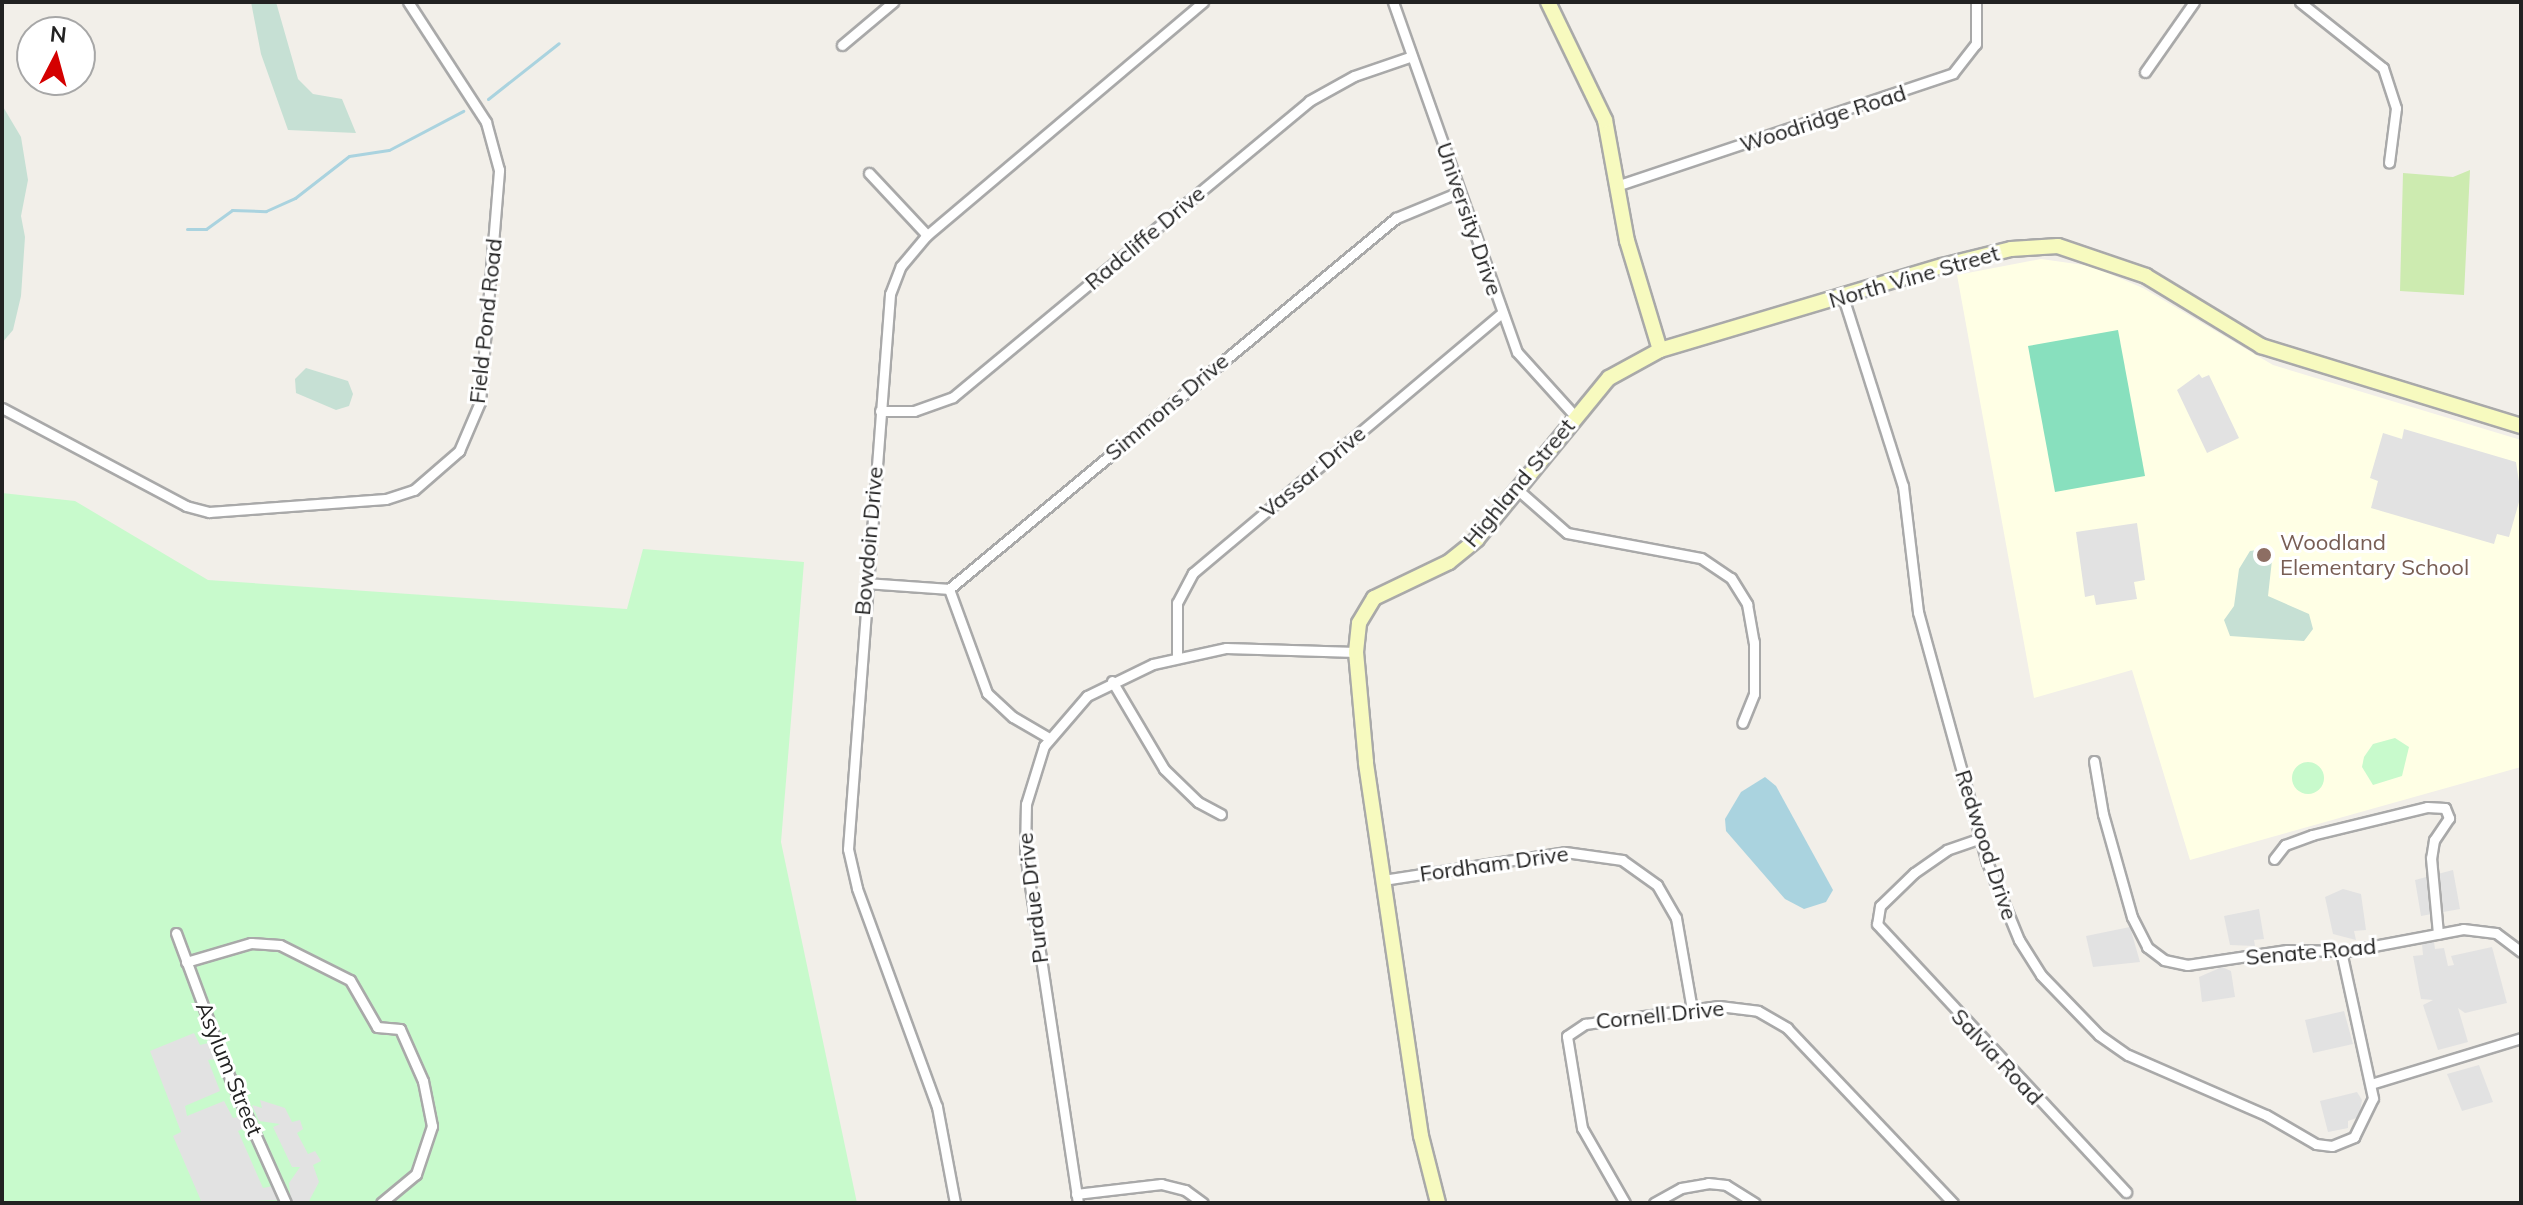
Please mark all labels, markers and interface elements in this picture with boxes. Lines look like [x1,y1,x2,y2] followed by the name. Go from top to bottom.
[16,16,96,96] north arrow
[49,19,68,49] text: N
[1737,80,1909,158] street label: Woodridge Road
[1430,139,1508,299] street label: University Drive
[1080,180,1210,296] street label: Radcliffe Drive
[464,237,508,405] street label: Field Pond Road
[1826,240,2002,314] street label: North Vine Street
[1100,348,1234,466] street label: Simmons Drive
[1458,413,1580,553] street label: Highland Street
[1255,420,1371,524] street label: Vassar Drive
[849,466,889,616] street label: Bowdoin Drive
[2280,529,2469,580] place label: Woodland Elementary School
[2255,546,2273,564] marker: Woodland Elementary School
[1949,767,2023,923] street label: Redwood Drive
[1012,831,1054,965] street label: Purdue Drive
[1418,841,1570,887] street label: Fordham Drive
[2245,933,2377,971] street label: Senate Road
[1594,995,1726,1035] street label: Cornell Drive
[190,998,268,1140] street label: Asylum Street
[1946,1003,2048,1111] street label: Salvia Road

